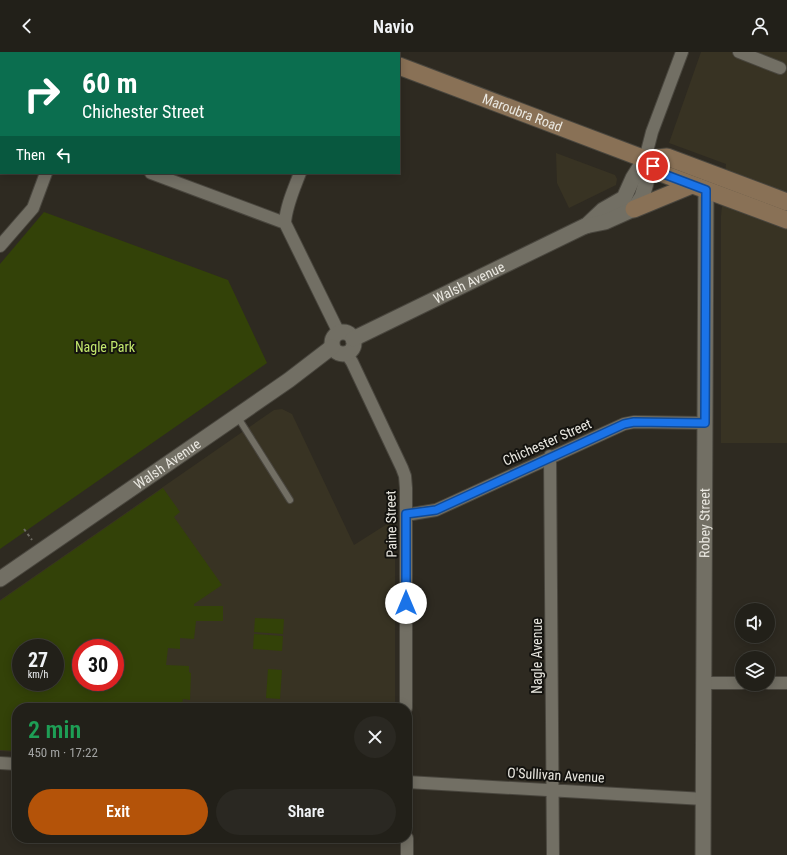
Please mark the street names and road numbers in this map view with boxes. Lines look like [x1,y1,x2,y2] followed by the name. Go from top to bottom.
[480,90,565,135] street label: Maroubra Road
[431,258,508,307] street label: Walsh Avenue
[500,415,594,469] street label: Chichester Street
[131,435,204,492] street label: Walsh Avenue
[696,488,713,558] street label: Robey Street
[382,490,400,558] street label: Paine Street
[529,618,545,694] street label: Nagle Avenue
[507,764,605,786] street label: O'Sullivan Avenue

